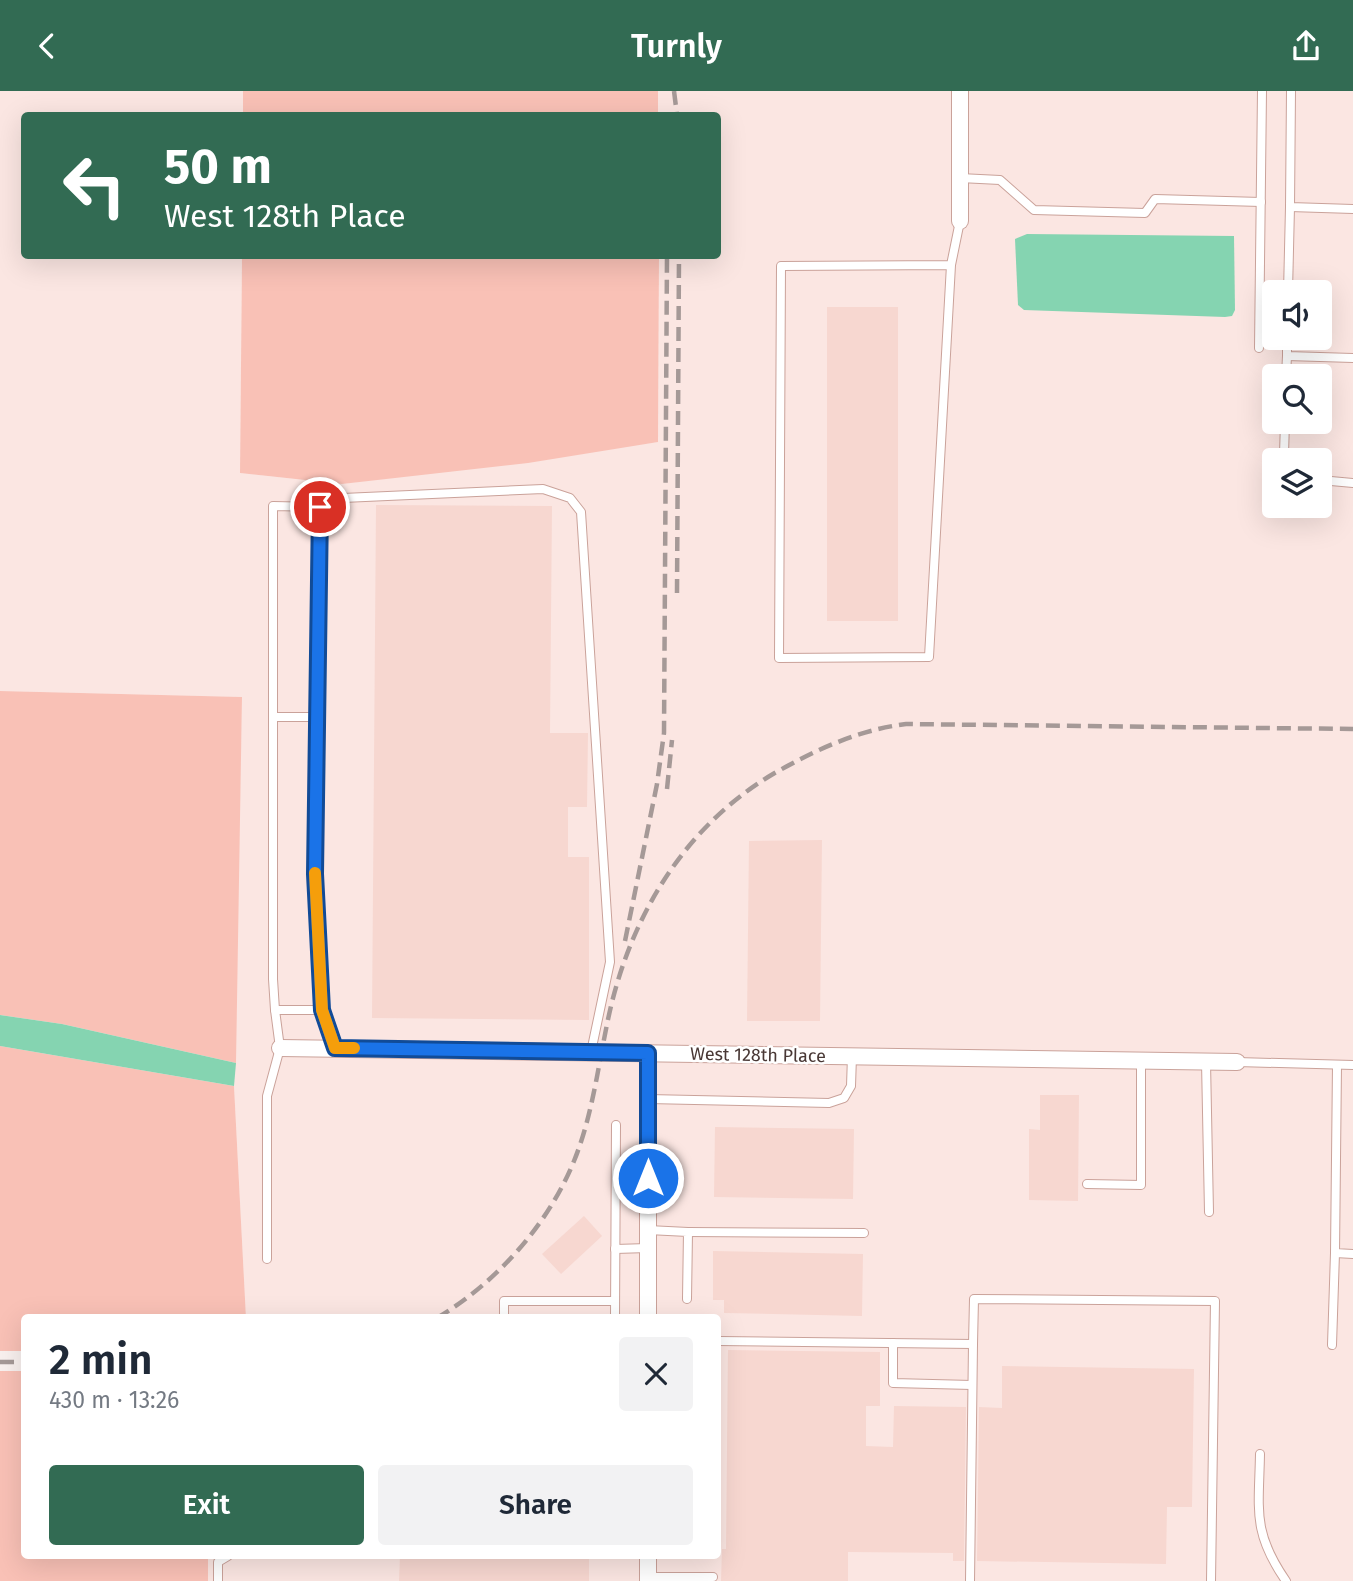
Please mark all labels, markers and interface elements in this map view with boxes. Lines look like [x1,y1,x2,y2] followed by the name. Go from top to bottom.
[28,27,66,65] icon: back
[631,27,722,65] text: Turnly
[1287,27,1325,65] icon: share
[164,137,272,196] text: 50 m
[49,140,140,231] icon: left
[164,197,406,235] text: West 128th Place
[1262,280,1332,518] map controls
[1262,280,1332,350] button: sound
[1262,364,1332,434] button: search
[1262,448,1332,518] button: layers
[290,477,350,537] pin
[301,488,339,526] icon: arrive
[690,1043,826,1067] street label: West 128th Place
[611,1141,685,1215] position arrow
[49,1335,153,1385] text: 2 min
[619,1337,693,1411] button: close
[49,1386,179,1414] text: 430 m · 13:26
[49,1465,364,1545] button: Exit
[378,1465,693,1545] button: Share

